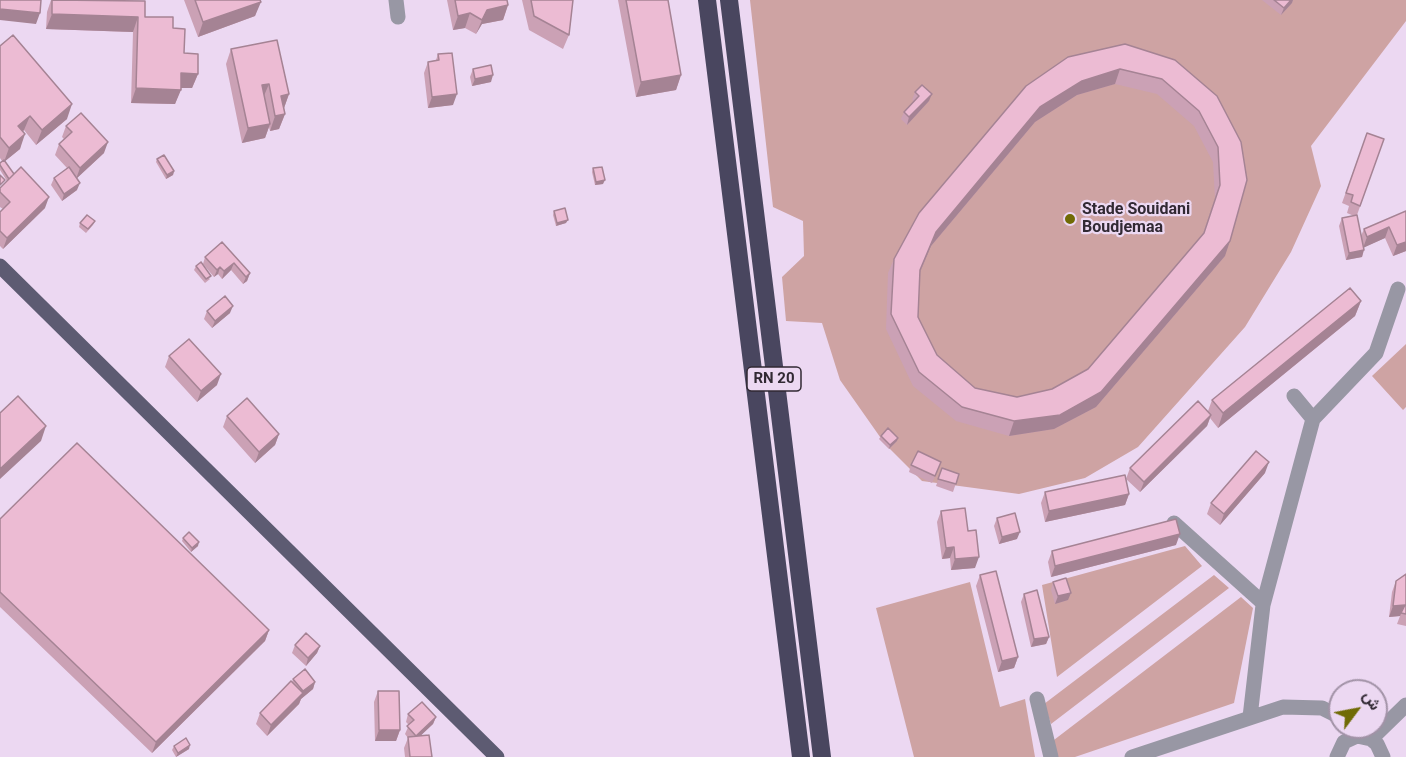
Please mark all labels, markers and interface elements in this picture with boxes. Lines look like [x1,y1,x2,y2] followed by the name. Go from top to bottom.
[1082,200,1190,238] place label: Stade Souidani Boudjemaa
[1063,212,1077,226] marker: Stade Souidani Boudjemaa
[747,367,801,391] road number: RN 20
[1328,679,1388,739] north arrow
[1359,687,1385,713] text: ش

